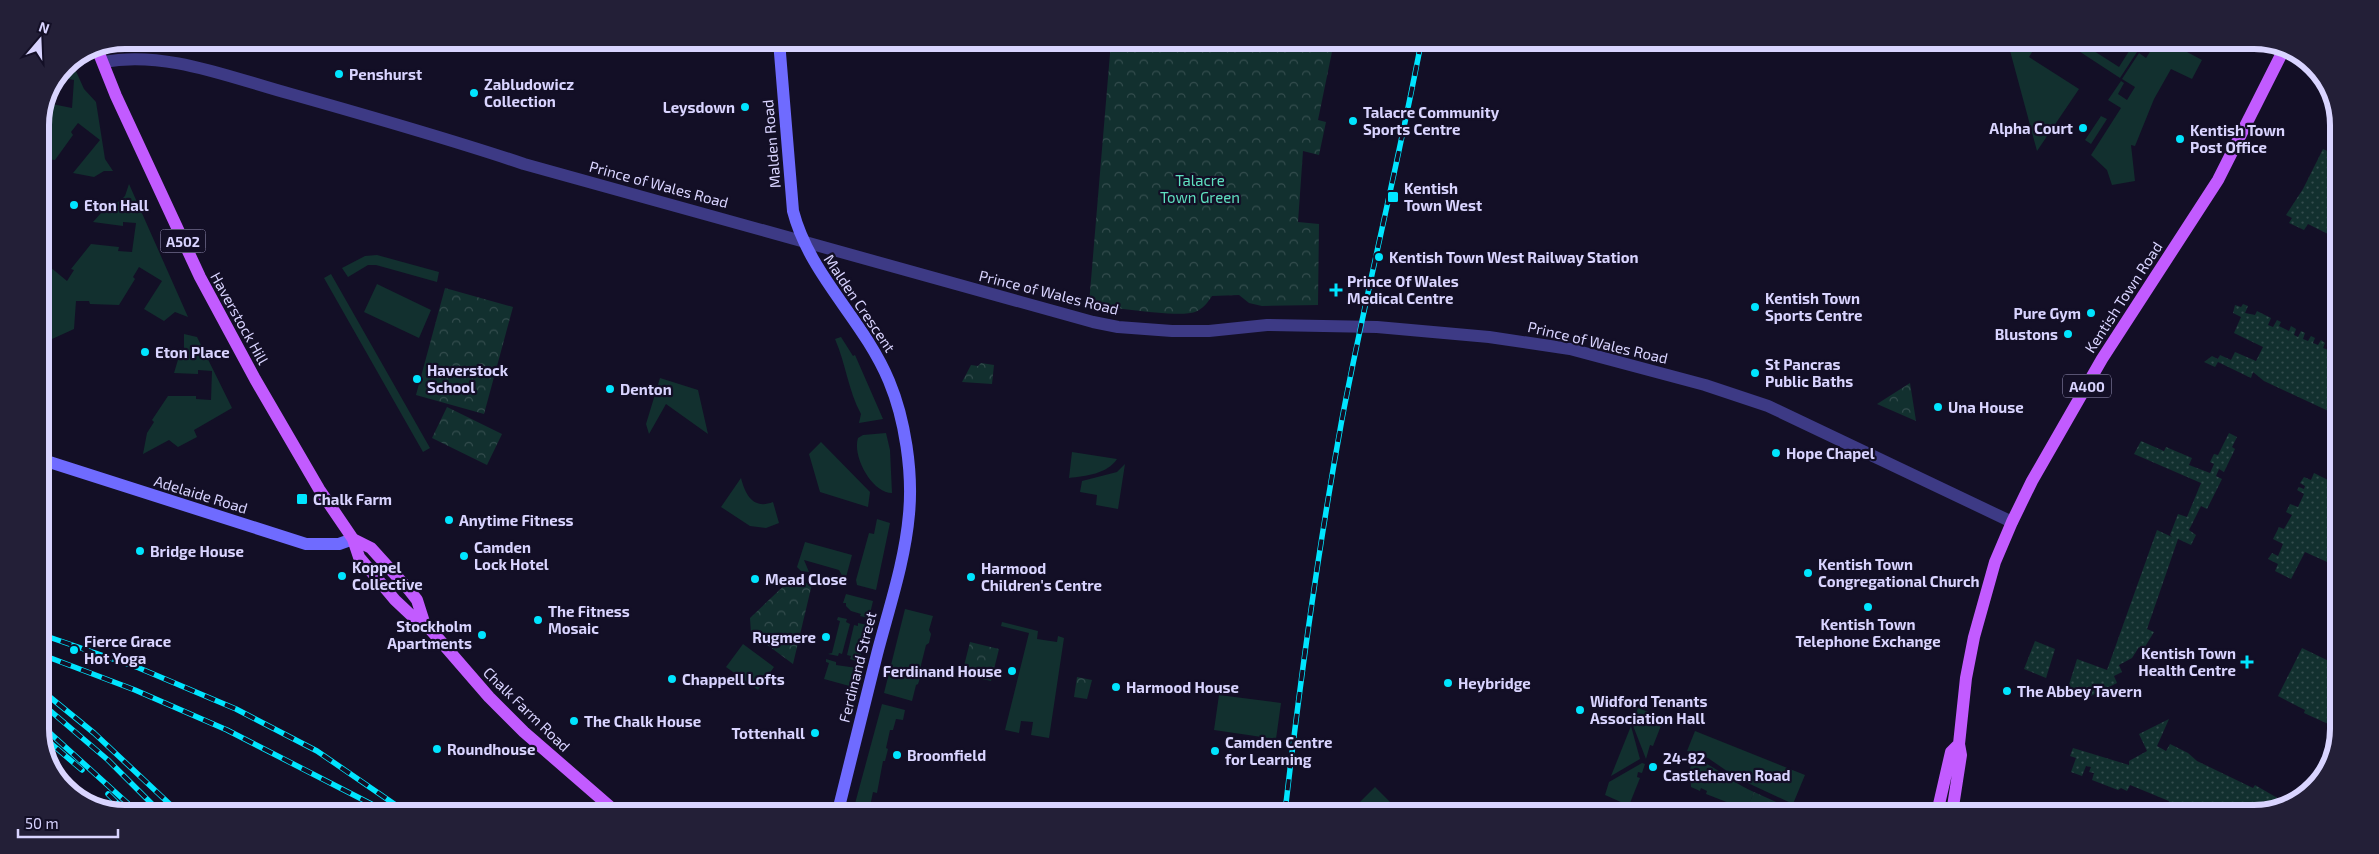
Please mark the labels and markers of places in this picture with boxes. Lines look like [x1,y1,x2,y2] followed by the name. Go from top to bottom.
[349,65,422,83] place label: Penshurst
[333,68,345,80] marker: Penshurst
[484,75,574,110] place label: Zabludowicz Collection
[468,87,480,99] marker: Zabludowicz Collection
[663,98,735,117] place label: Leysdown
[739,101,751,113] marker: Leysdown
[1363,103,1500,138] place label: Talacre Community Sports Centre
[1347,115,1359,127] marker: Talacre Community Sports Centre
[1989,119,2073,137] place label: Alpha Court
[2190,121,2285,156] place label: Kentish Town Post Office
[2077,122,2089,134] marker: Alpha Court
[2174,133,2186,145] marker: Kentish Town Post Office
[1404,179,1482,214] place label: Kentish Town West
[1386,190,1400,204] marker: Kentish Town West
[84,196,149,214] place label: Eton Hall
[68,199,80,211] marker: Eton Hall
[1389,248,1639,267] place label: Kentish Town West Railway Station
[1373,251,1385,263] marker: Kentish Town West Railway Station
[1347,272,1459,307] place label: Prince Of Wales Medical Centre
[1329,283,1343,297] marker: Prince Of Wales Medical Centre
[1765,289,1863,324] place label: Kentish Town Sports Centre
[1749,301,1761,313] marker: Kentish Town Sports Centre
[2013,304,2081,323] place label: Pure Gym
[2085,307,2097,319] marker: Pure Gym
[1995,325,2058,343] place label: Blustons
[2062,328,2074,340] marker: Blustons
[155,343,230,361] place label: Eton Place
[139,346,151,358] marker: Eton Place
[1765,355,1853,390] place label: St Pancras Public Baths
[427,361,509,396] place label: Haverstock School
[1749,367,1761,379] marker: St Pancras Public Baths
[411,373,423,385] marker: Haverstock School
[620,380,672,398] place label: Denton
[604,383,616,395] marker: Denton
[1948,398,2024,416] place label: Una House
[1932,401,1944,413] marker: Una House
[1786,444,1875,462] place label: Hope Chapel
[1770,447,1782,459] marker: Hope Chapel
[313,490,392,508] place label: Chalk Farm
[295,492,309,506] marker: Chalk Farm
[459,511,574,530] place label: Anytime Fitness
[443,514,455,526] marker: Anytime Fitness
[474,538,549,573] place label: Camden Lock Hotel
[150,542,244,560] place label: Bridge House
[134,545,146,557] marker: Bridge House
[458,550,470,562] marker: Camden Lock Hotel
[1818,555,1980,590] place label: Kentish Town Congregational Church
[352,558,423,593] place label: Koppel Collective
[981,559,1102,594] place label: Harmood Children's Centre
[1802,567,1814,579] marker: Kentish Town Congregational Church
[336,570,348,582] marker: Koppel Collective
[765,570,847,588] place label: Mead Close
[965,571,977,583] marker: Harmood Children's Centre
[749,573,761,585] marker: Mead Close
[1862,601,1874,613] marker: Kentish Town Telephone Exchange
[548,602,630,637] place label: The Fitness Mosaic
[532,614,544,626] marker: The Fitness Mosaic
[1795,615,1941,650] place label: Kentish Town Telephone Exchange
[387,617,472,652] place label: Stockholm Apartments
[752,628,816,646] place label: Rugmere
[476,629,488,641] marker: Stockholm Apartments
[820,631,832,643] marker: Rugmere
[84,632,171,667] place label: Fierce Grace Hot Yoga
[68,644,80,656] marker: Fierce Grace Hot Yoga
[2138,644,2236,679] place label: Kentish Town Health Centre
[2240,655,2254,669] marker: Kentish Town Health Centre
[883,662,1002,680] place label: Ferdinand House
[1006,665,1018,677] marker: Ferdinand House
[682,670,785,688] place label: Chappell Lofts
[666,673,678,685] marker: Chappell Lofts
[1458,674,1531,693] place label: Heybridge
[1442,677,1454,689] marker: Heybridge
[1126,678,1239,696] place label: Harmood House
[1110,681,1122,693] marker: Harmood House
[2017,682,2142,701] place label: The Abbey Tavern
[2001,685,2013,697] marker: The Abbey Tavern
[1590,692,1707,727] place label: Widford Tenants Association Hall
[1574,704,1586,716] marker: Widford Tenants Association Hall
[584,712,701,730] place label: The Chalk House
[568,715,580,727] marker: The Chalk House
[731,724,805,742] place label: Tottenhall
[809,727,821,739] marker: Tottenhall
[1225,733,1332,768] place label: Camden Centre for Learning
[447,740,536,758] place label: Roundhouse
[431,743,443,755] marker: Roundhouse
[1209,745,1221,757] marker: Camden Centre for Learning
[907,746,986,764] place label: Broomfield
[891,749,903,761] marker: Broomfield
[1663,749,1790,784] place label: 24-82 Castlehaven Road
[1647,761,1659,773] marker: 24-82 Castlehaven Road

